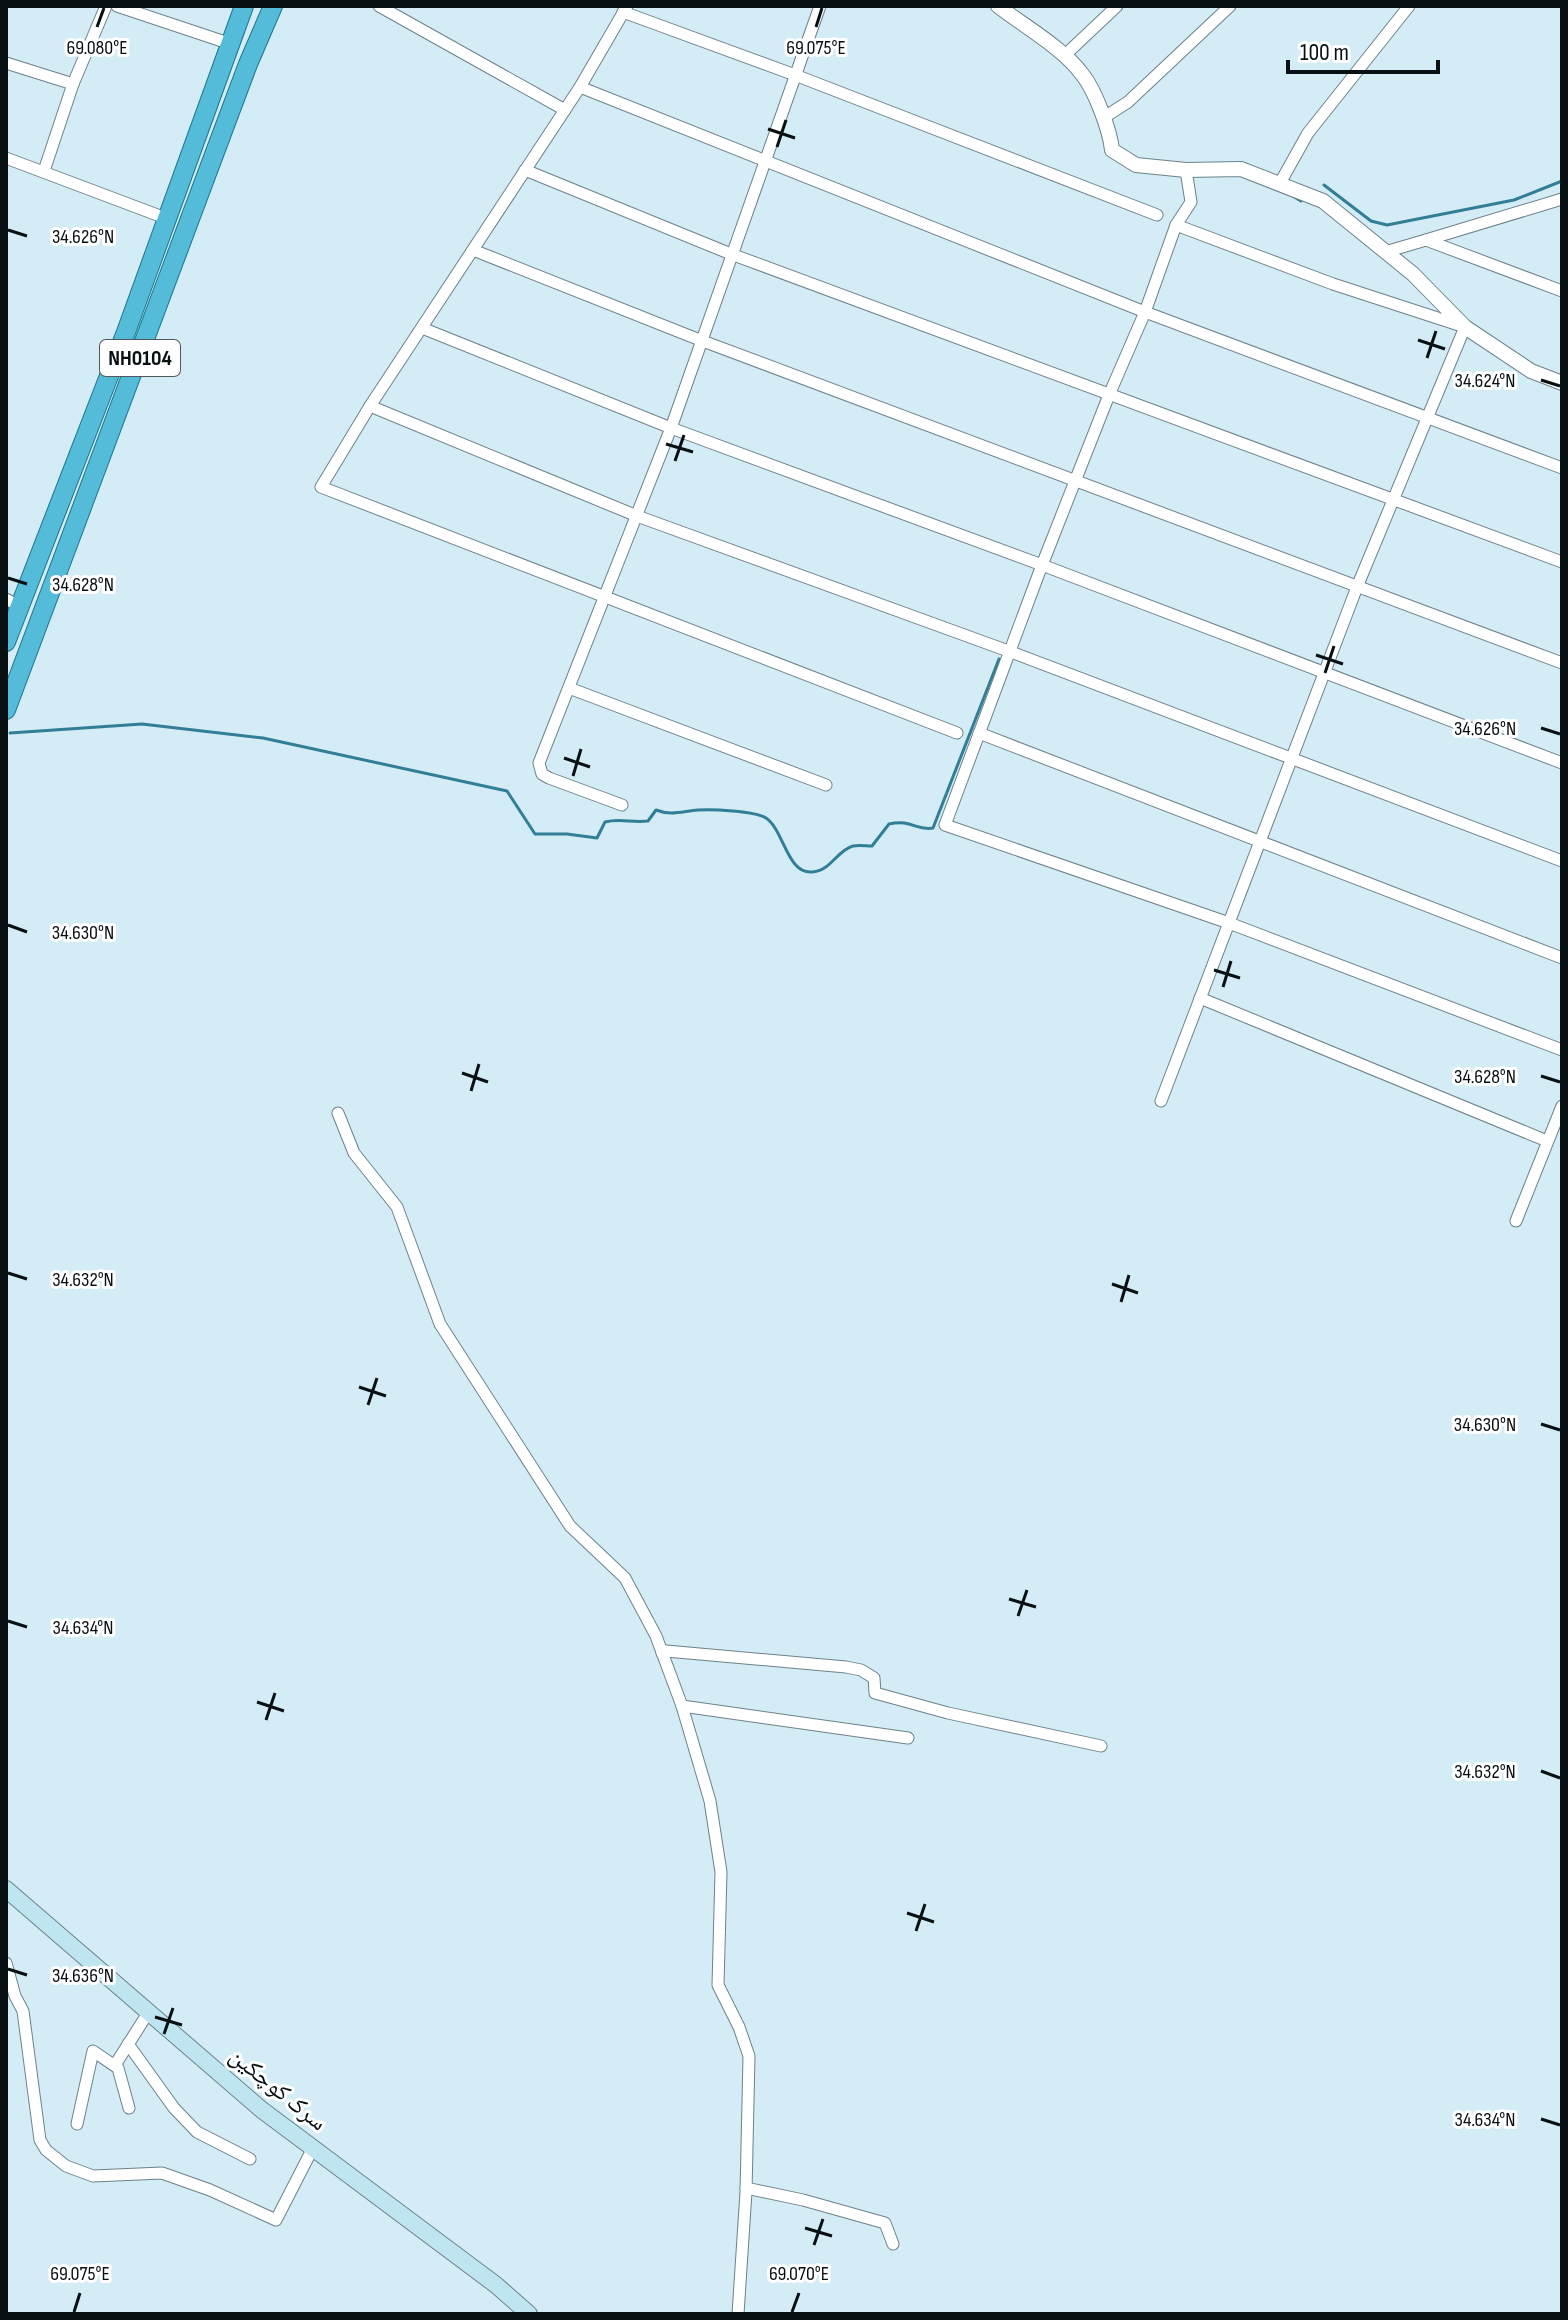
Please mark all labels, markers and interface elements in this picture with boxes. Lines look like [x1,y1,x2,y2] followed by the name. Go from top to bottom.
[1288,24,1438,74] scale bar
[67,36,127,60] text: 69.080°E
[786,36,846,60] text: 69.075°E
[1300,38,1349,67] text: 100 m
[52,225,114,249] text: 34.626°N
[100,340,180,376] road number: NH0104
[1455,369,1515,393] text: 34.624°N
[52,573,114,597] text: 34.628°N
[1454,717,1516,741] text: 34.626°N
[52,921,114,945] text: 34.630°N
[1454,1065,1516,1089] text: 34.628°N
[52,1268,114,1292] text: 34.632°N
[1454,1413,1516,1437] text: 34.630°N
[52,1616,114,1640] text: 34.634°N
[1454,1760,1516,1784] text: 34.632°N
[52,1964,114,1988] text: 34.636°N
[223,2041,333,2137] street label: سرک کوچکین
[1454,2108,1516,2132] text: 34.634°N
[50,2262,110,2286] text: 69.075°E
[769,2262,829,2286] text: 69.070°E

